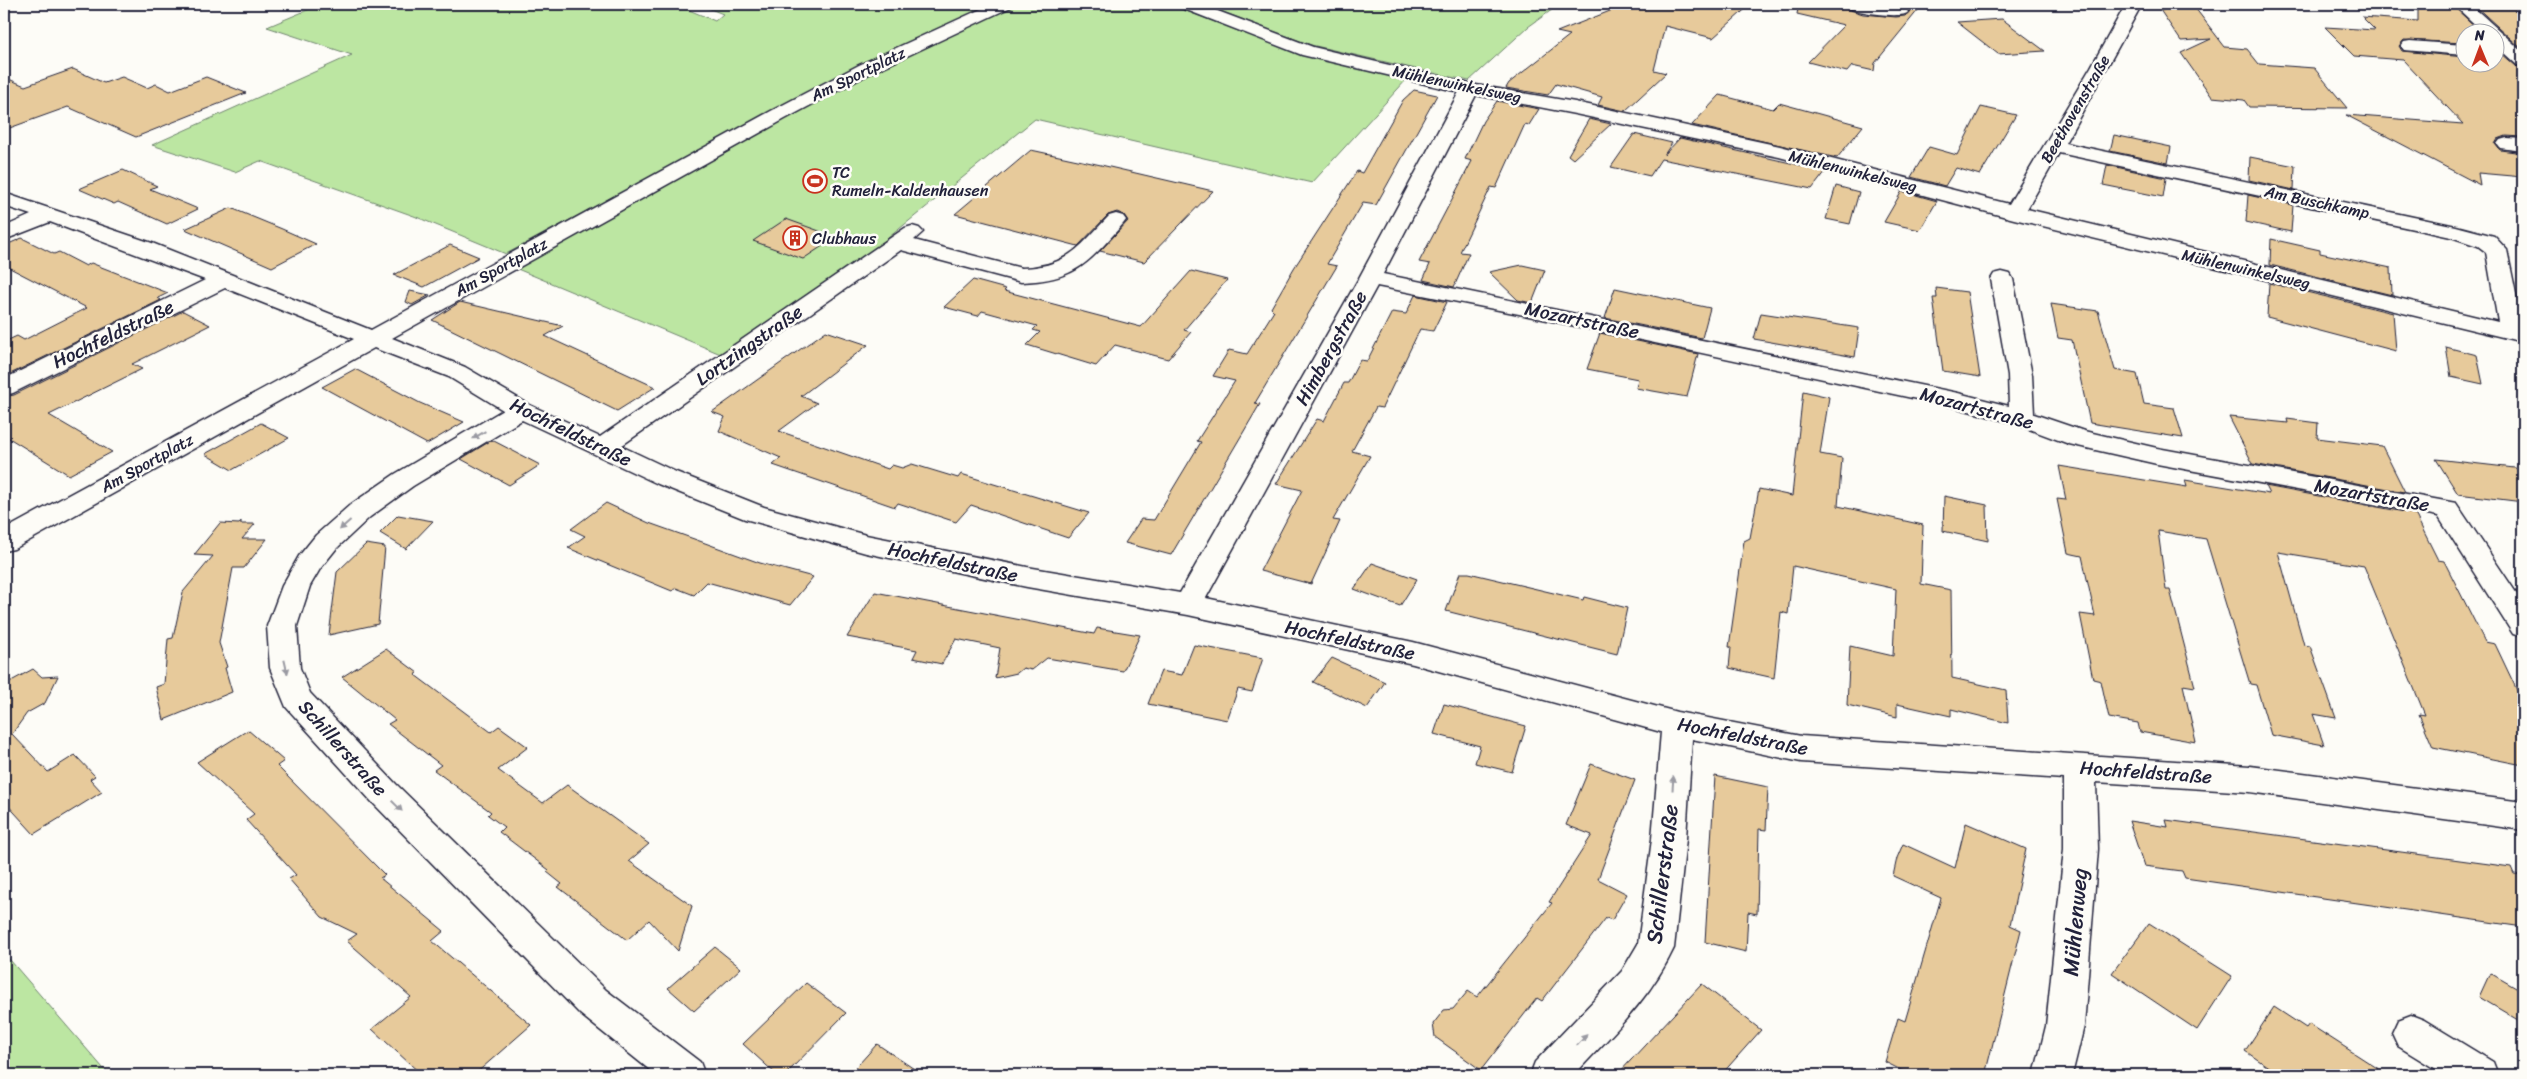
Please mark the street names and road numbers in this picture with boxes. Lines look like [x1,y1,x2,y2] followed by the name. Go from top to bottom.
[805,38,911,110] street label: Am Sportplatz
[2032,49,2118,169] street label: Beethovenstraße
[1390,56,1524,112] street label: Mühlenwinkelsweg
[1786,141,1920,201] street label: Mühlenwinkelsweg
[2261,177,2373,227] street label: Am Buschkamp
[448,229,553,305] street label: Am Sportplatz
[2179,240,2313,298] street label: Mühlenwinkelsweg
[1286,284,1376,412] street label: Himbergstraße
[46,290,180,378] street label: Hochfeldstraße
[1522,292,1643,348] street label: Mozartstraße
[688,296,810,394] street label: Lortzingstraße
[1917,377,2038,439] street label: Mozartstraße
[504,388,638,476] street label: Hochfeldstraße
[94,425,199,501] street label: Am Sportplatz
[2312,469,2432,521] street label: Mozartstraße
[885,532,1021,592] street label: Hochfeldstraße
[1282,610,1418,670] street label: Hochfeldstraße
[290,692,396,804] street label: Schillerstraße
[1675,707,1811,765] street label: Hochfeldstraße
[2079,751,2213,793] street label: Hochfeldstraße
[1634,802,1690,946] street label: Schillerstraße
[2051,866,2099,978] street label: Mühlenweg

